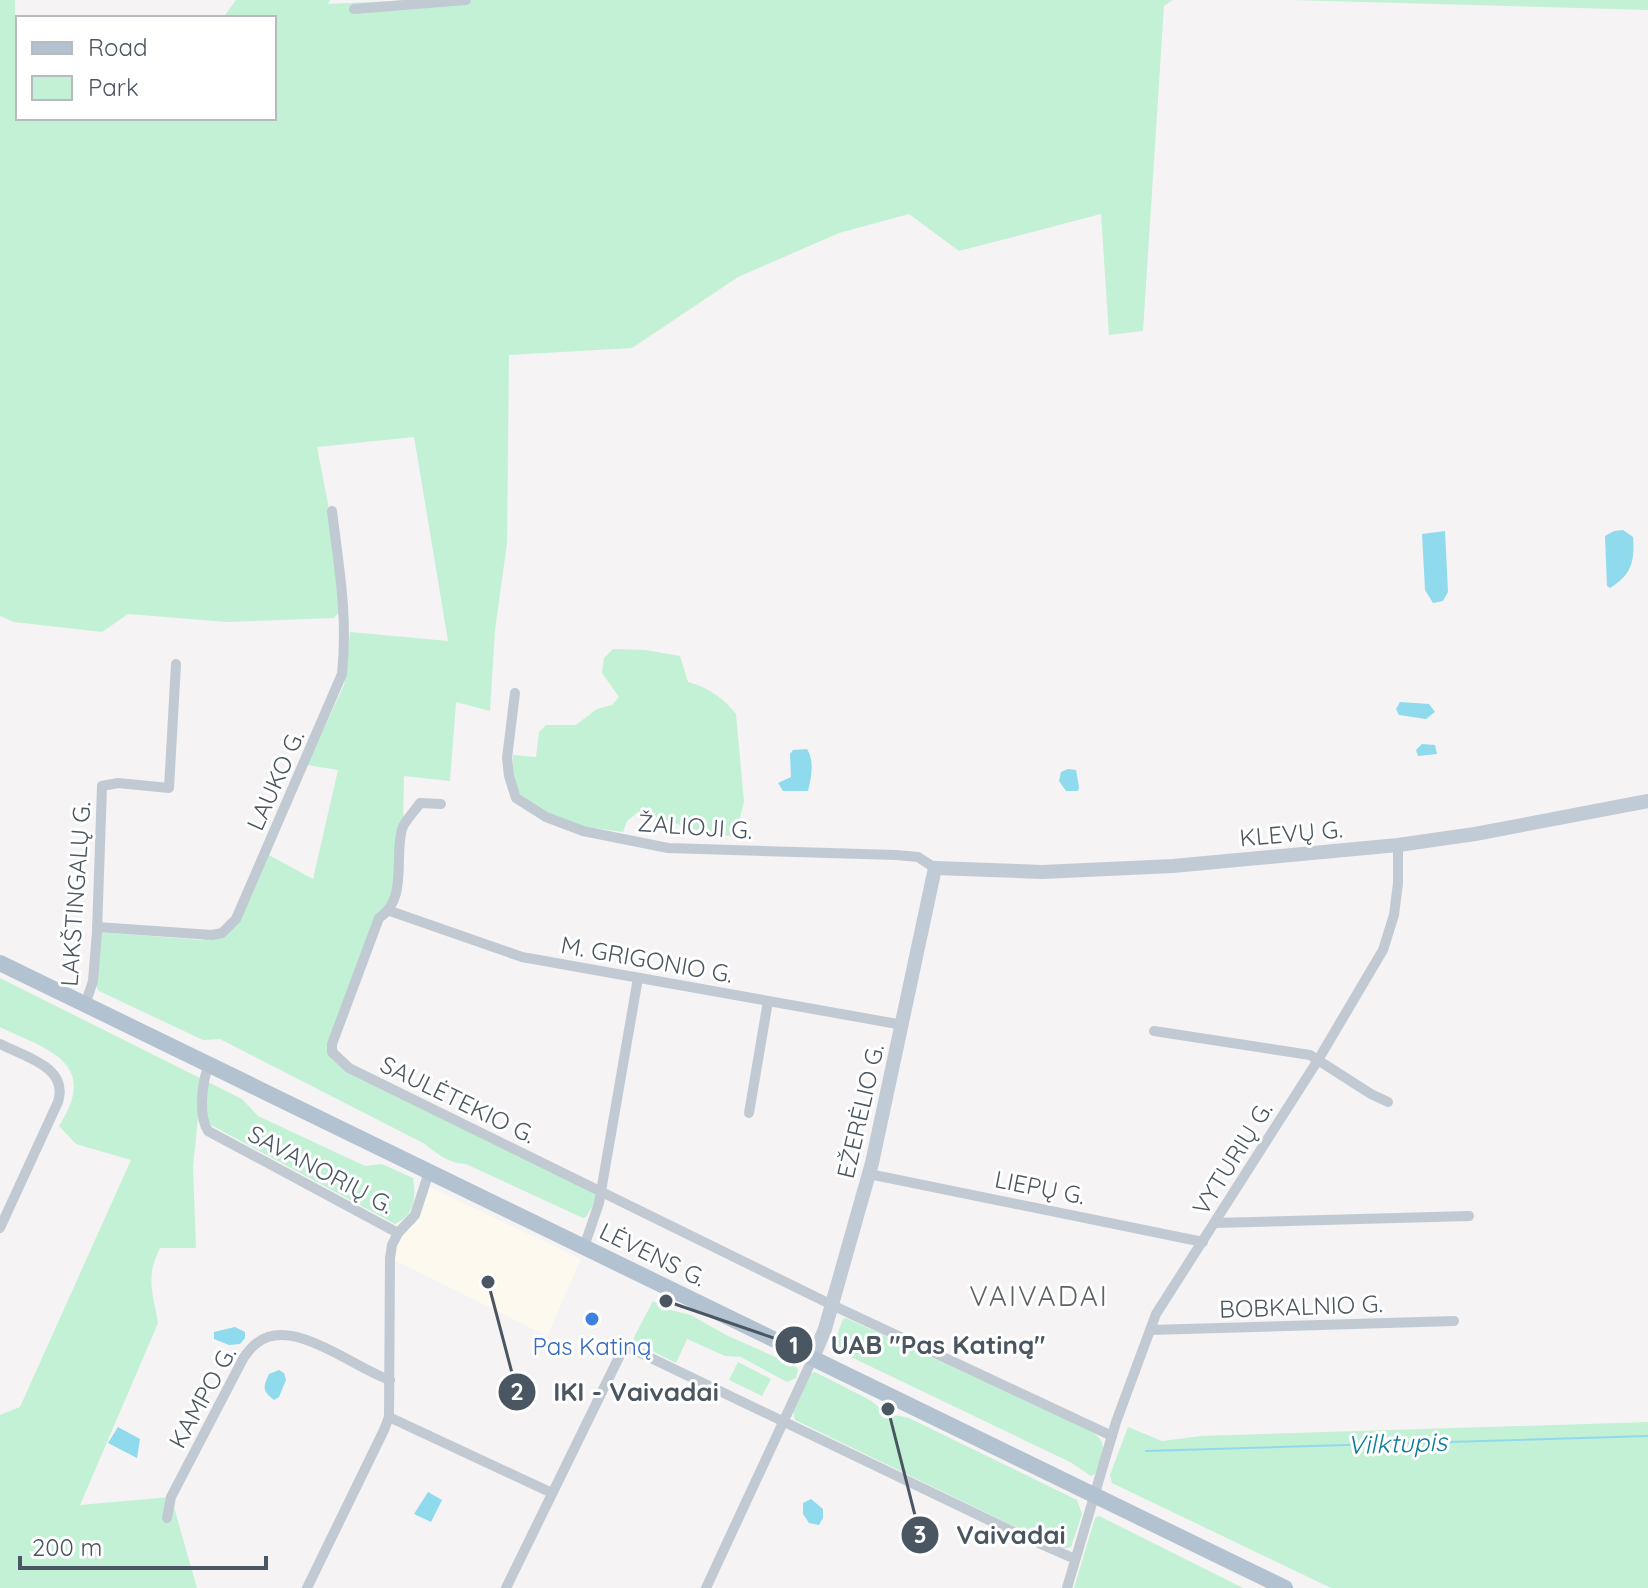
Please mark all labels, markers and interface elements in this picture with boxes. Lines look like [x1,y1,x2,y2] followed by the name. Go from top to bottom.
[16,16,276,120] legend
[88,32,148,62] text: Road
[88,72,139,102] text: Park
[240,725,310,835] street label: LAUKO G.
[54,801,96,987] street label: LAKŠTINGALŲ G.
[637,807,753,845] street label: ŽALIOJI G.
[1238,814,1344,852] street label: KLEVŲ G.
[559,929,735,989] street label: M. GRIGONIO G.
[830,1041,890,1181] street label: EŽERĖLIO G.
[376,1049,540,1149] street label: SAULĖTEKIO G.
[1185,1096,1279,1220] street label: VYTURIŲ G.
[243,1118,399,1220] street label: SAVANORIŲ G.
[992,1164,1088,1210] street label: LIEPŲ G.
[595,1215,711,1293] street label: LĖVENS G.
[969,1278,1109,1313] district label: VAIVADAI
[1219,1288,1383,1324] street label: BOBKALNIO G.
[583,1310,601,1328] marker: Pas Katiną
[774,1320,1061,1370] callout: UAB "Pas Katiną"
[831,1328,1046,1361] text: UAB "Pas Katiną"
[789,1330,799,1360] text: 1
[533,1331,651,1361] place label: Pas Katiną
[162,1341,242,1453] street label: KAMPO G.
[497,1367,735,1417] callout: IKI - Vaivadai
[553,1375,719,1408] text: IKI - Vaivadai
[510,1376,524,1406] text: 2
[1347,1425,1449,1461] water label: Vilktupis
[900,1510,1081,1560] callout: Vaivadai
[956,1518,1066,1551] text: Vaivadai
[914,1519,926,1549] text: 3
[20,1520,266,1570] scale bar
[32,1532,102,1562] text: 200 m

